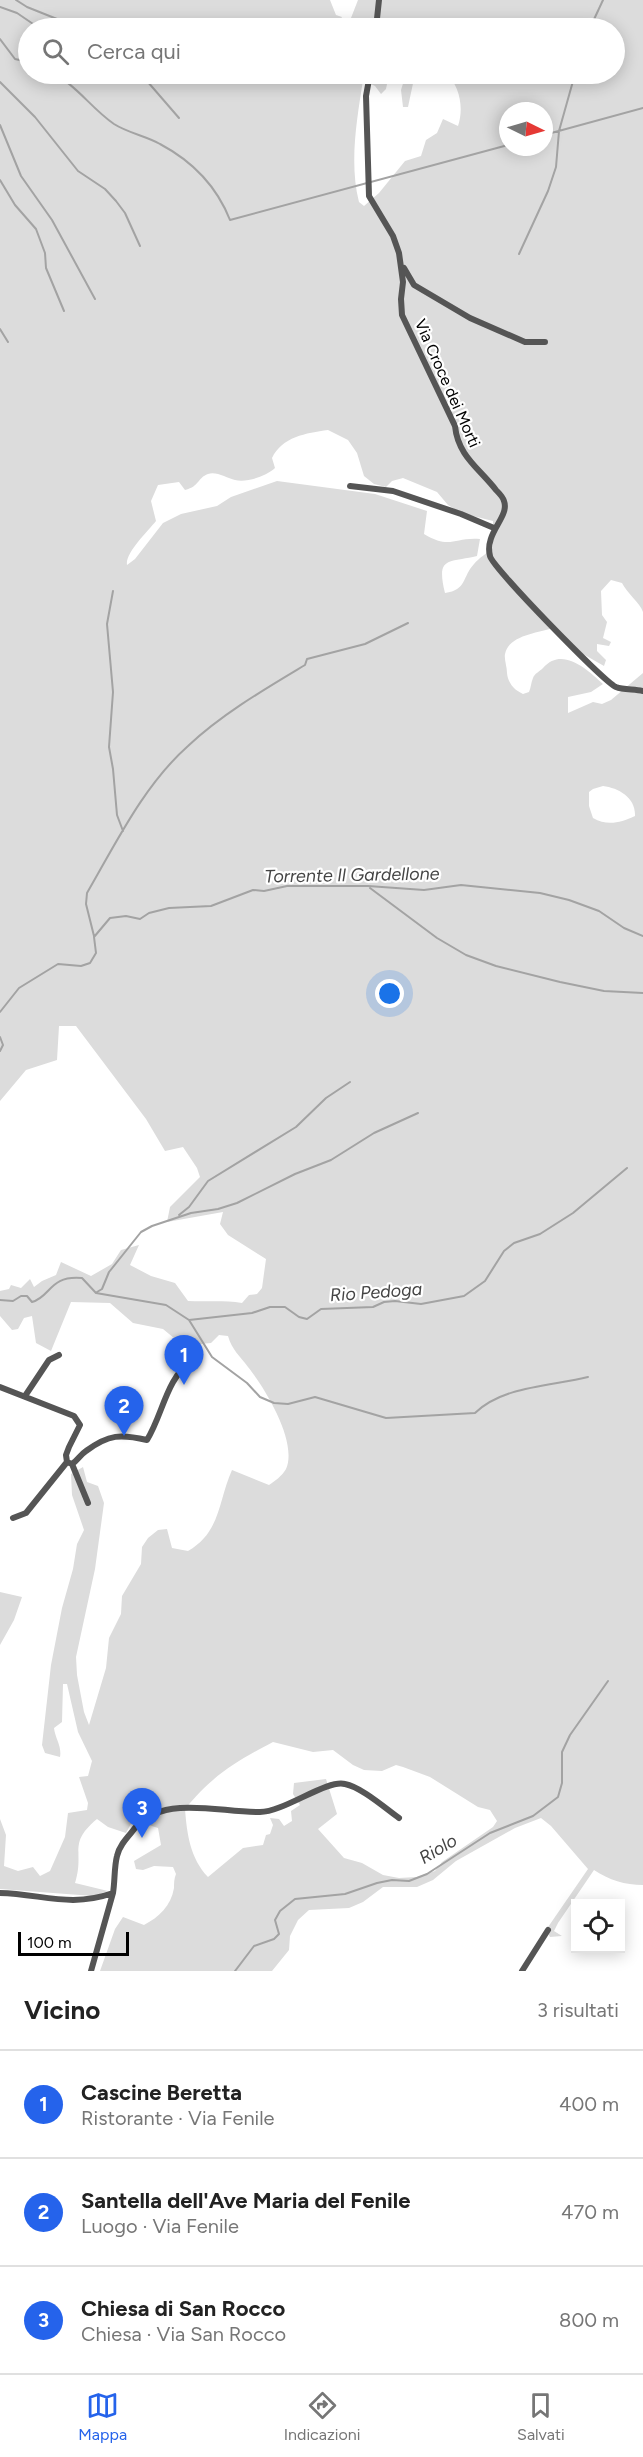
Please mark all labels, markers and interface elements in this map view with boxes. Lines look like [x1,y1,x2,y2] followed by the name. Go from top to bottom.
[18,18,625,84] search box
[39,35,72,68] icon: search
[87,38,181,65] text: Cerca qui
[499,102,553,156] north arrow
[411,316,484,450] street label: Via Croce dei Morti
[264,862,440,888] water label: Torrente Il Gardellone
[375,979,404,1008] your location
[329,1278,423,1306] water label: Rio Pedoga
[164,1336,204,1385] pin: 1
[104,1386,144,1436] pin: 2
[122,1788,162,1838] pin: 3
[415,1829,461,1869] water label: Riolo
[571,1899,625,1953] map controls
[571,1899,625,1953] button: locate
[18,1929,129,1956] scale bar
[27,1933,72,1952] text: 100 m
[24,1994,100,2026] text: Vicino
[537,1998,619,2022] text: 3 risultati
[81,2079,242,2106] text: Cascine Beretta
[39,2092,48,2116] text: 1
[559,2092,619,2116] text: 400 m
[81,2106,275,2130] text: Ristorante · Via Fenile
[81,2187,410,2214] text: Santella dell'Ave Maria del Fenile
[38,2200,49,2224] text: 2
[561,2200,619,2224] text: 470 m
[81,2214,239,2238] text: Luogo · Via Fenile
[81,2295,285,2322] text: Chiesa di San Rocco
[38,2308,49,2332] text: 3
[559,2308,619,2332] text: 800 m
[81,2322,286,2346] text: Chiesa · Via San Rocco
[78,2389,127,2444] tab: Mappa
[284,2389,360,2444] tab: Indicazioni
[517,2389,565,2444] tab: Salvati

